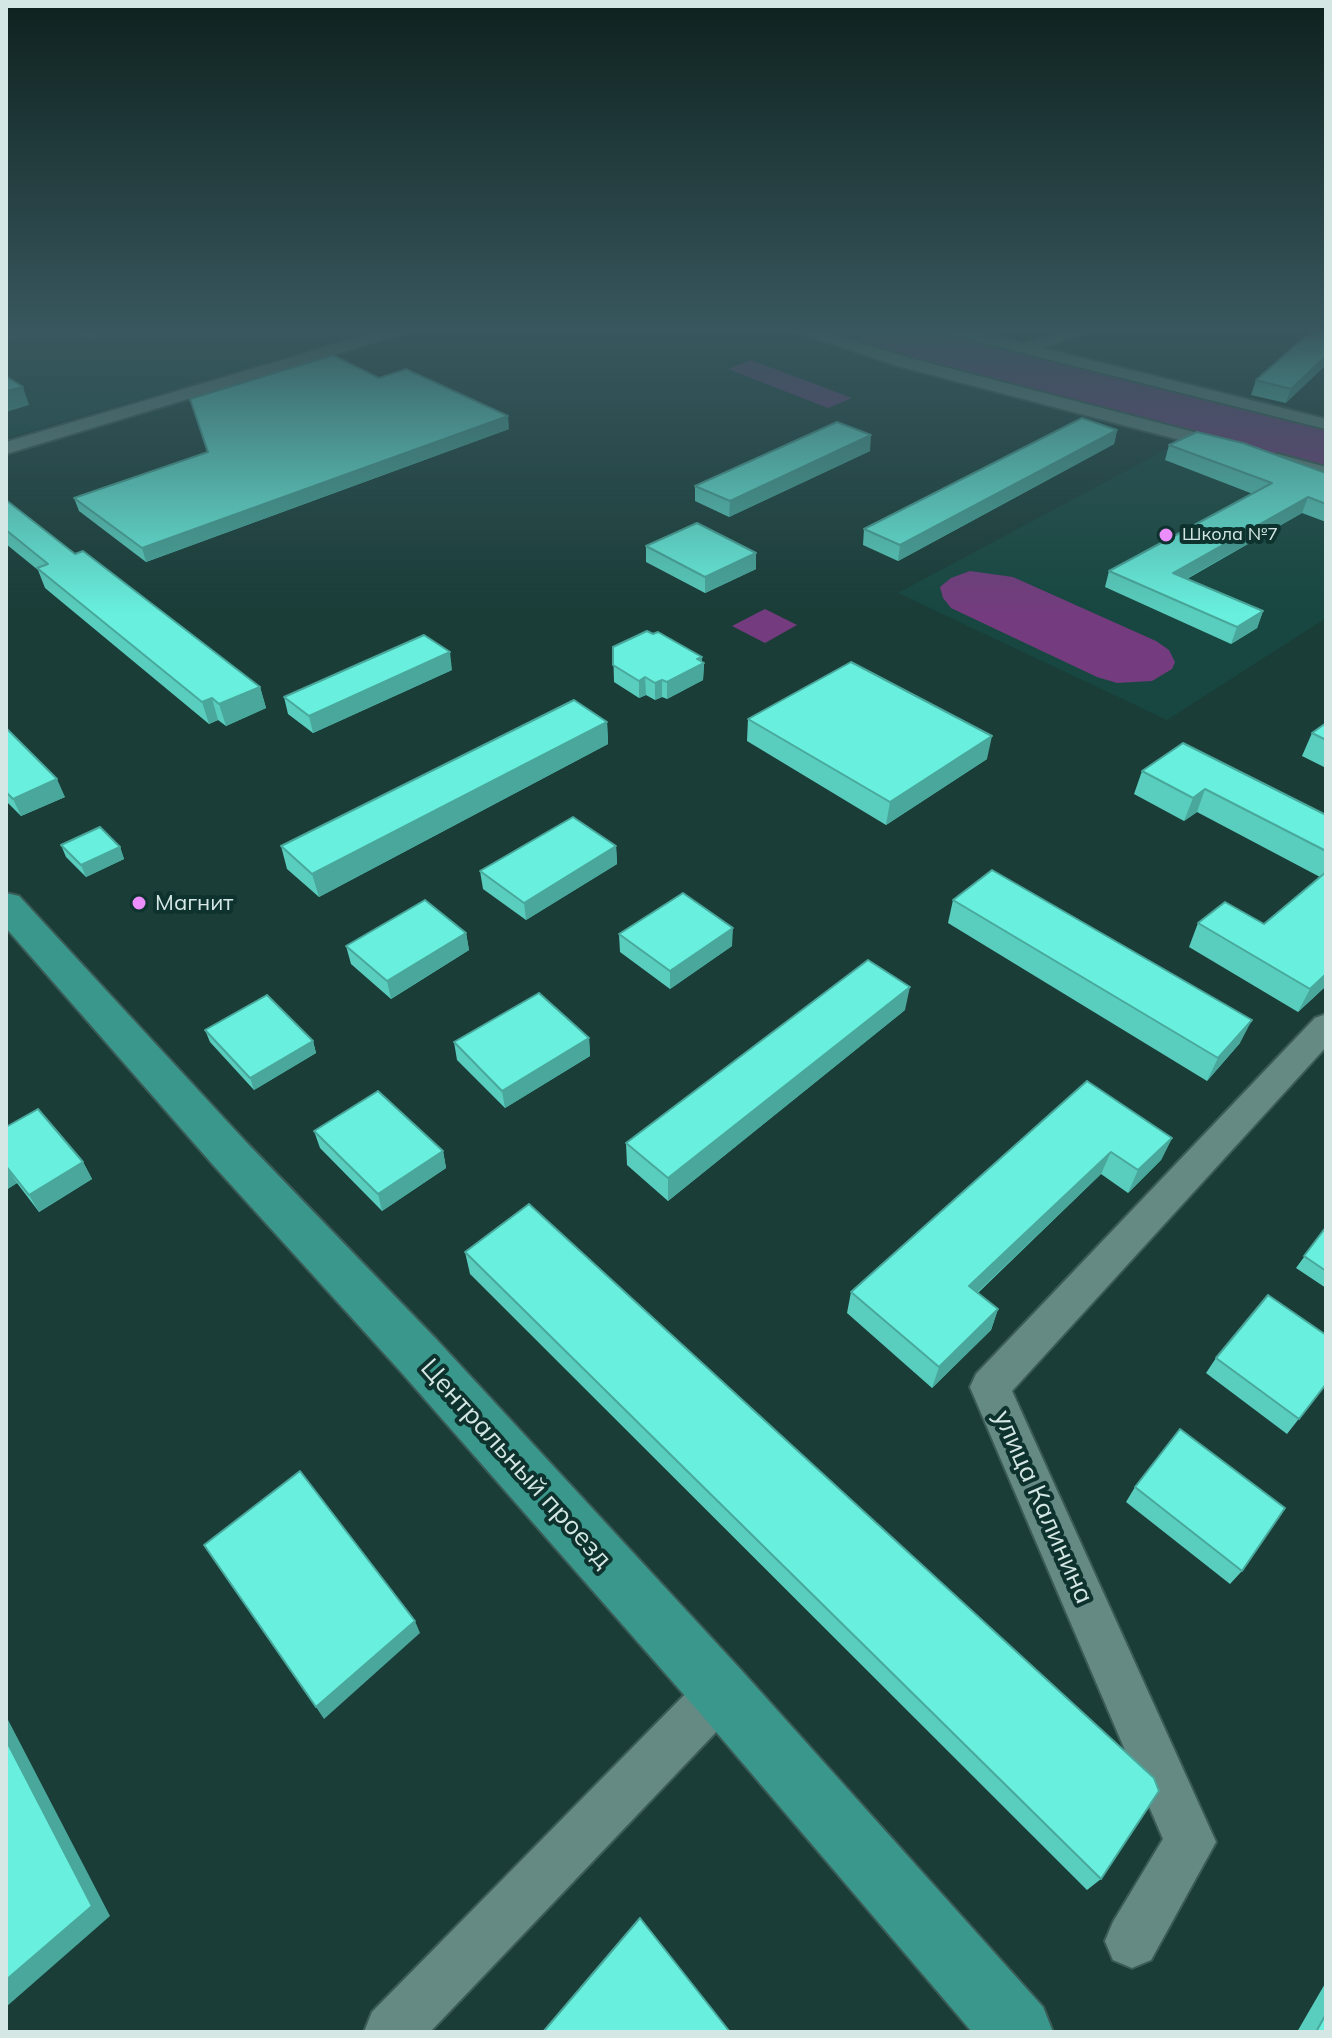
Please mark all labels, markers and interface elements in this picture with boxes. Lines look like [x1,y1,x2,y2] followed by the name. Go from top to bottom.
[1182,524,1278,546] place label: Школа №7
[1157,526,1175,544] marker: Школа №7
[155,890,233,916] place label: Магнит
[130,894,148,912] marker: Магнит
[414,1353,618,1575] street label: Центральный проезд
[986,1405,1100,1609] street label: улица Калинина

